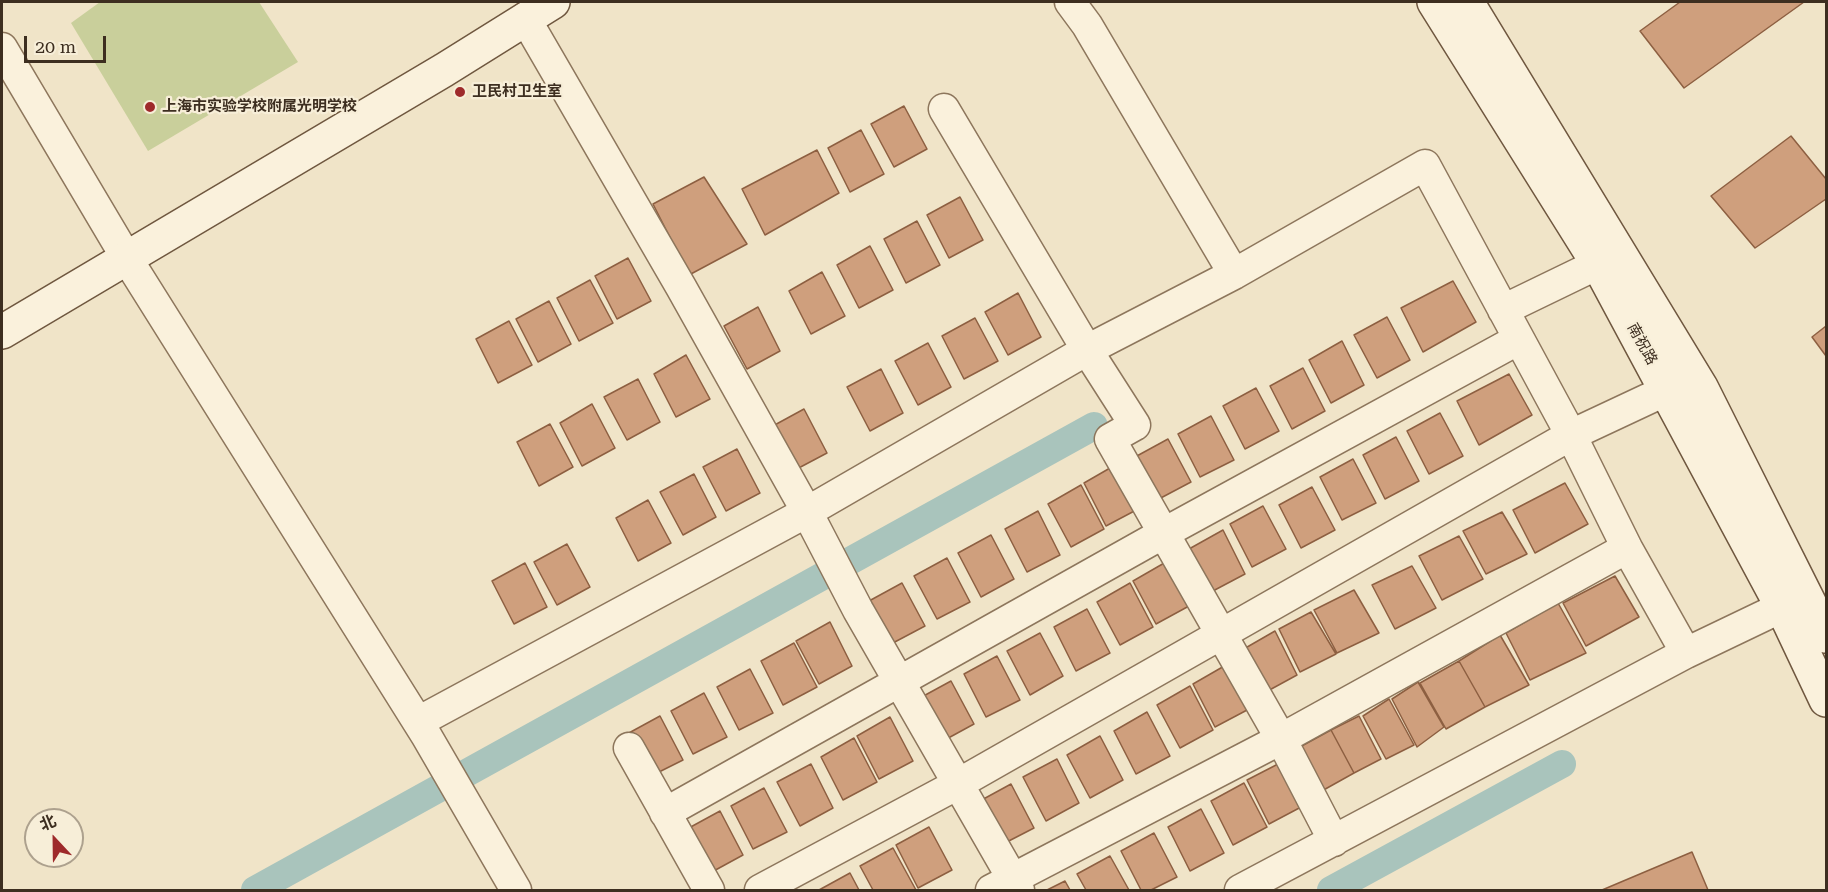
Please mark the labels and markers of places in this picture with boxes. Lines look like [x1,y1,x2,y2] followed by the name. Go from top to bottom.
[472,83,562,101] place label: 卫民村卫生室
[453,85,467,99] marker: 卫民村卫生室
[162,98,357,116] place label: 上海市实验学校附属光明学校
[143,100,157,114] marker: 上海市实验学校附属光明学校

